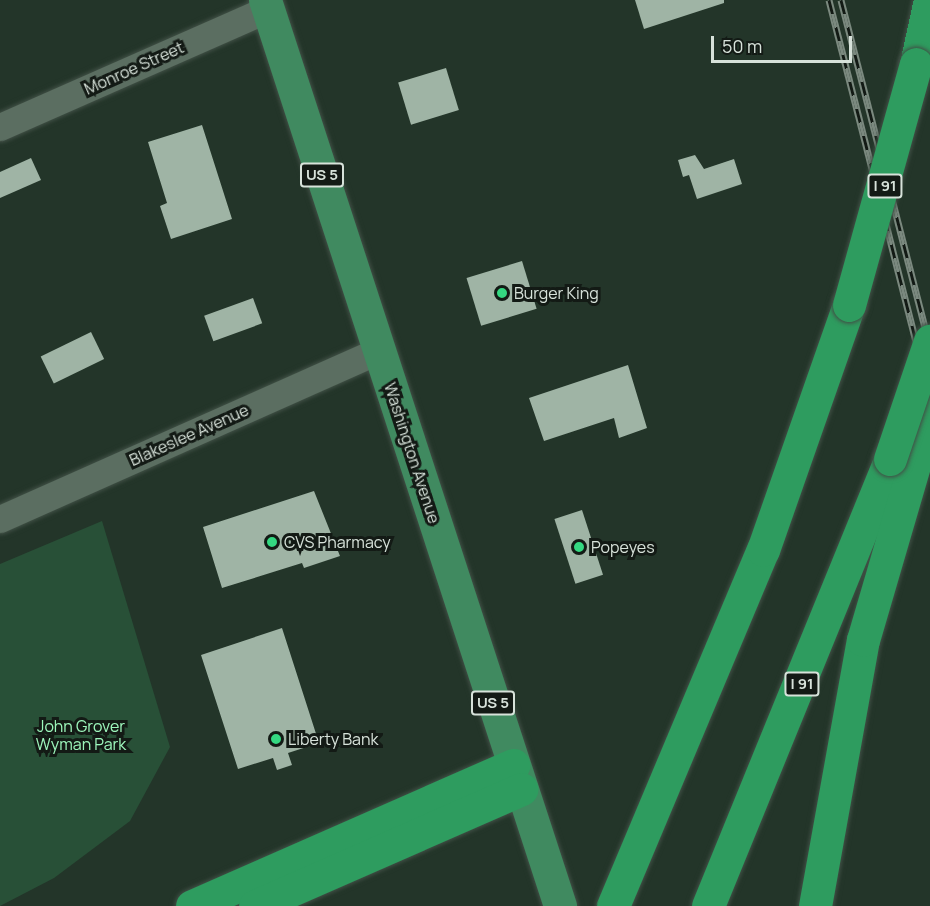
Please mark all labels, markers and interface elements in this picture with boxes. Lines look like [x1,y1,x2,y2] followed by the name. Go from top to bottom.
[714,24,855,62] scale bar
[722,34,762,58] text: 50 m
[81,37,187,99] street label: Monroe Street
[300,163,344,187] road number: US 5
[867,174,903,198] road number: I 91
[514,283,599,303] place label: Burger King
[495,286,509,300] marker: Burger King
[380,380,444,526] street label: Washington Avenue
[126,400,252,470] street label: Blakeslee Avenue
[284,532,391,552] place label: CVS Pharmacy
[265,535,279,549] marker: CVS Pharmacy
[591,537,655,557] place label: Popeyes
[572,540,586,554] marker: Popeyes
[784,672,820,696] road number: I 91
[470,691,516,715] road number: US 5
[36,716,126,754] park label: John Grover Wyman Park
[288,729,378,749] place label: Liberty Bank
[269,732,283,746] marker: Liberty Bank

